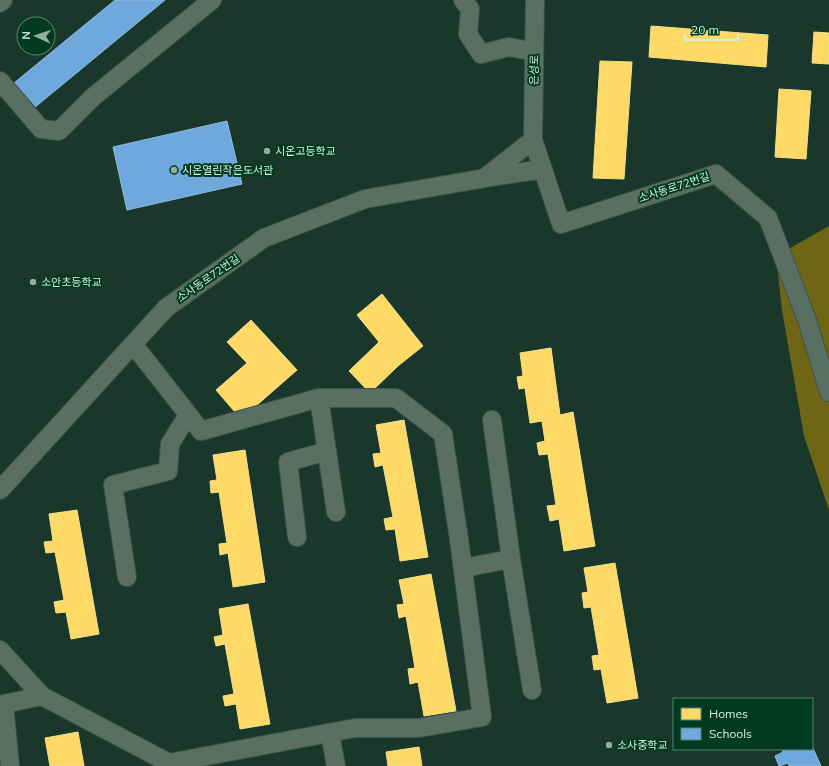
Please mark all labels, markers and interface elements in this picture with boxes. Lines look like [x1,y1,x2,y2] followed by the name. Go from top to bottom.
[16,16,56,56] north arrow
[685,16,738,42] scale bar
[691,22,719,37] text: 20 m
[19,31,33,40] text: N
[527,55,541,85] street label: 은성로
[275,144,336,158] place label: 시온고등학교
[262,146,272,156] marker: 시온고등학교
[182,163,273,177] place label: 시온열린작은도서관
[169,165,179,175] marker: 시온열린작은도서관
[637,169,711,205] street label: 소사동로72번길
[174,251,242,305] street label: 소사동로72번길
[41,275,102,289] place label: 소안초등학교
[28,277,38,287] marker: 소안초등학교
[673,698,813,750] legend
[709,706,748,721] text: Homes
[709,726,752,741] text: Schools
[617,738,668,752] place label: 소사중학교
[604,740,614,750] marker: 소사중학교

